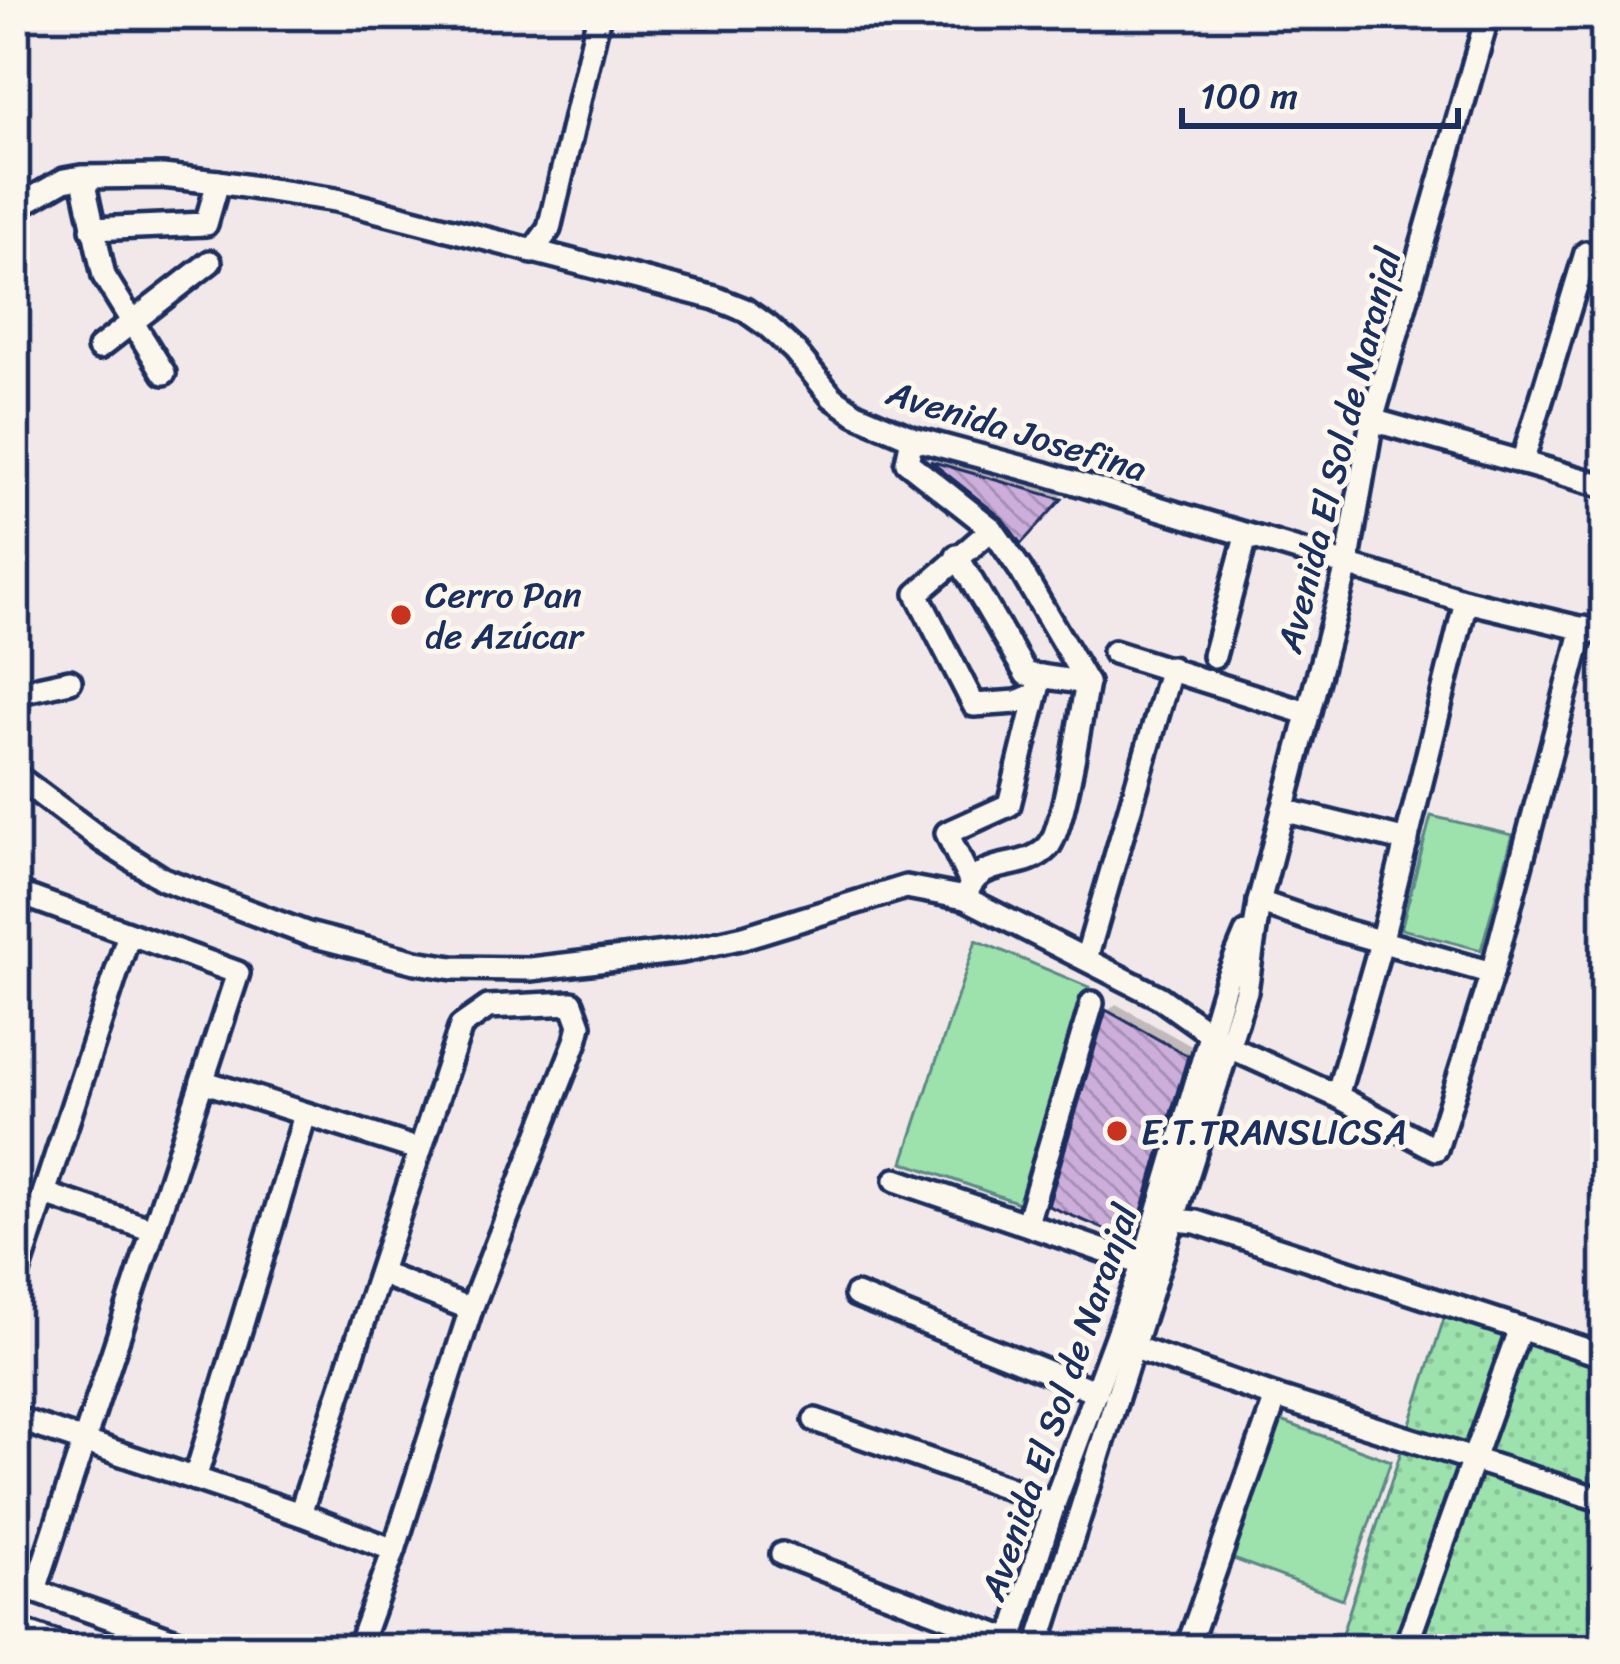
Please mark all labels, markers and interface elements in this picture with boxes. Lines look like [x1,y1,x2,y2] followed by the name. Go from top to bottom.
[1182,54,1458,128] scale bar
[1200,64,1298,128] text: 100 m
[1257,240,1420,661] street label: Avenida El Sol de Naranjal
[878,361,1155,501] street label: Avenida Josefina
[425,563,585,668] place label: Cerro Pan de Azúcar
[388,602,414,628] marker: Cerro Pan de Azúcar
[1141,1100,1407,1164] place label: E.T.TRANSLICSA
[1104,1118,1130,1144] marker: E.T.TRANSLICSA
[961,1195,1157,1610] street label: Avenida El Sol de Naranjal

